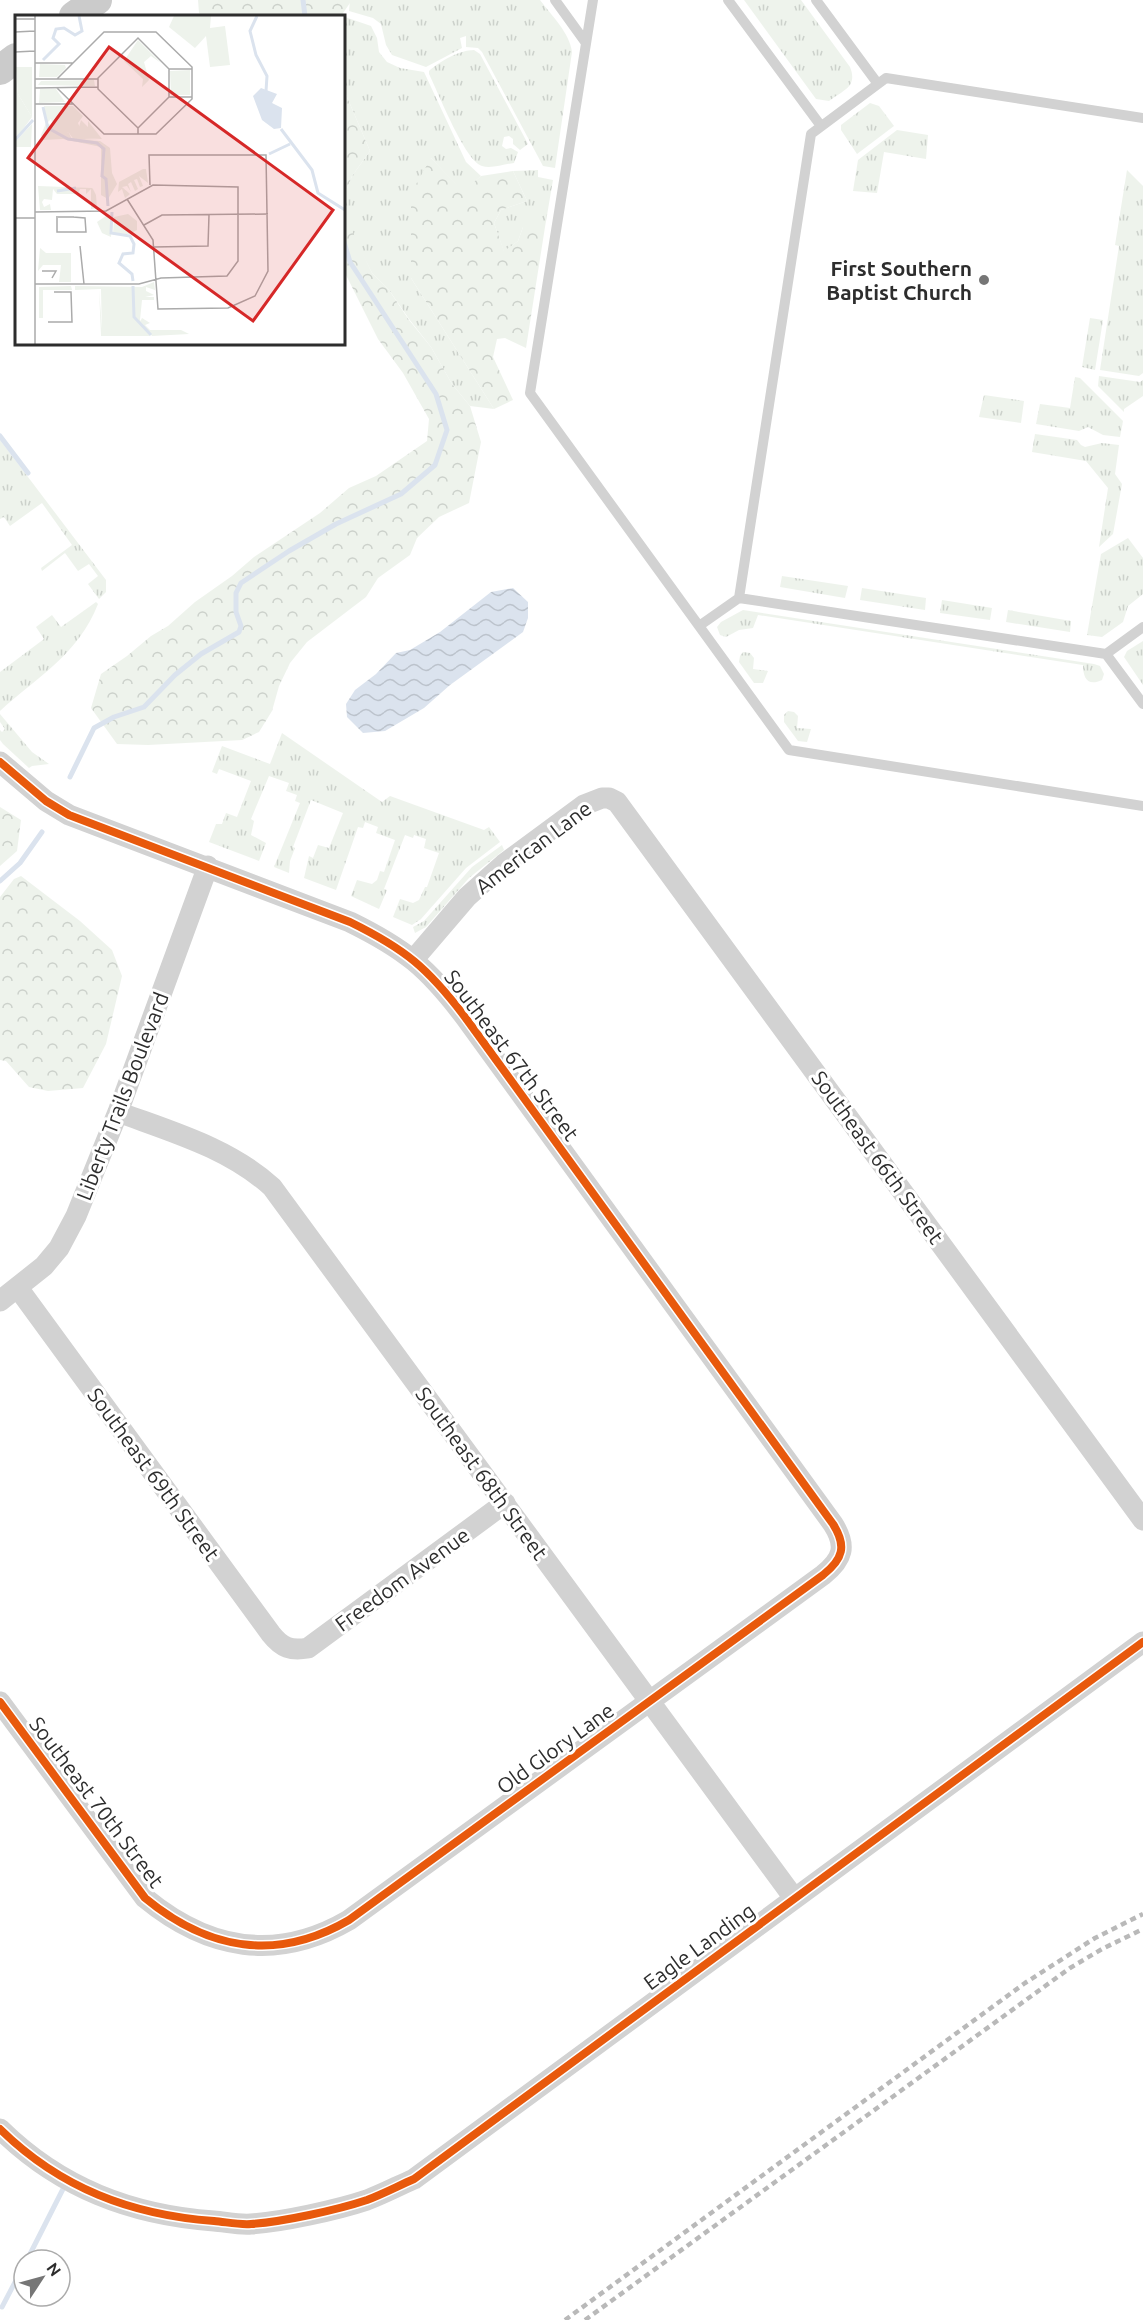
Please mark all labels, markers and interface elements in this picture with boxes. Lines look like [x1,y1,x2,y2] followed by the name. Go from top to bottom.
[15,15,345,345] inset map
[826,256,972,304] place label: First Southern Baptist Church
[977,273,991,287] marker: First Southern Baptist Church
[470,796,596,898] street label: American Lane
[440,965,584,1145] street label: Southeast 67th Street
[71,989,173,1203] street label: Liberty Trails Boulevard
[807,1066,949,1248] street label: Southeast 66th Street
[411,1382,553,1564] street label: Southeast 68th Street
[83,1383,225,1565] street label: Southeast 69th Street
[330,1522,474,1636] street label: Freedom Avenue
[492,1697,618,1799] street label: Old Glory Lane
[25,1712,169,1892] street label: Southeast 70th Street
[639,1898,759,1994] street label: Eagle Landing
[12,2248,72,2308] north arrow
[43,2259,65,2279] text: N

